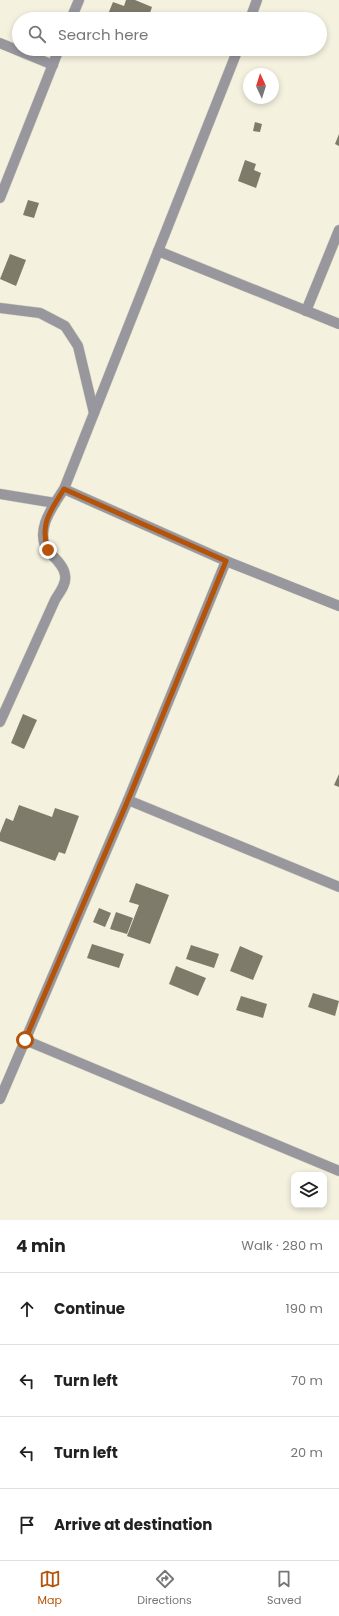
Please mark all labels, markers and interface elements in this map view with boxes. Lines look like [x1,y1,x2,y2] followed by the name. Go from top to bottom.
[12,12,327,56] search box
[26,23,48,45] icon: search
[58,24,148,45] text: Search here
[243,68,279,104] north arrow
[39,541,57,559] route end
[16,1031,34,1049] route start
[291,1172,327,1208] map controls
[291,1172,327,1208] button: layers
[16,1234,66,1258] text: 4 min
[241,1236,323,1255] text: Walk · 280 m
[16,1298,38,1320] icon: ahead
[54,1298,125,1319] text: Continue
[286,1299,323,1318] text: 190 m
[16,1370,38,1392] icon: left
[54,1370,118,1391] text: Turn left
[291,1371,323,1390] text: 70 m
[16,1442,38,1464] icon: left
[54,1442,118,1463] text: Turn left
[290,1443,323,1462] text: 20 m
[16,1514,38,1536] icon: arrive
[54,1514,212,1535] text: Arrive at destination
[38,1568,62,1609] tab: Map
[137,1568,192,1609] tab: Directions
[267,1568,301,1609] tab: Saved

